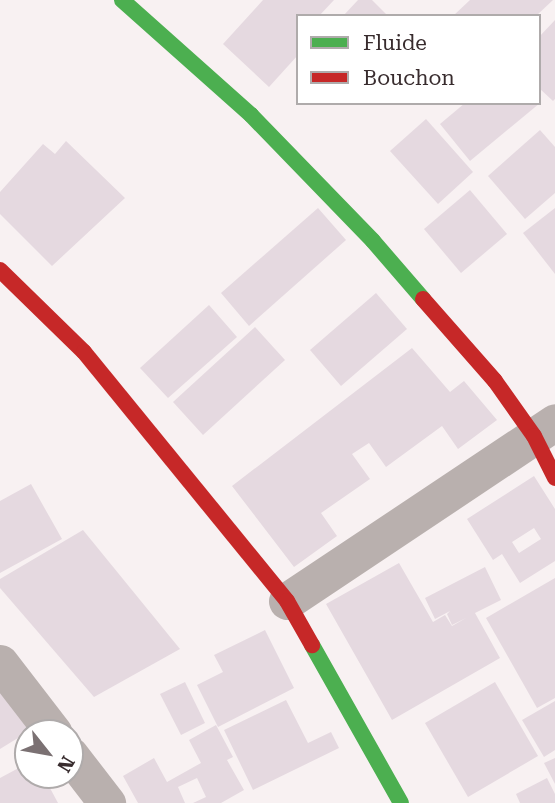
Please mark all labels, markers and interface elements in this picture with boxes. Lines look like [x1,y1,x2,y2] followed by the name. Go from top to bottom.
[296,14,541,105] legend
[363,31,427,55] text: Fluide
[363,66,455,90] text: Bouchon
[14,719,84,789] north arrow
[52,752,79,776] text: N

